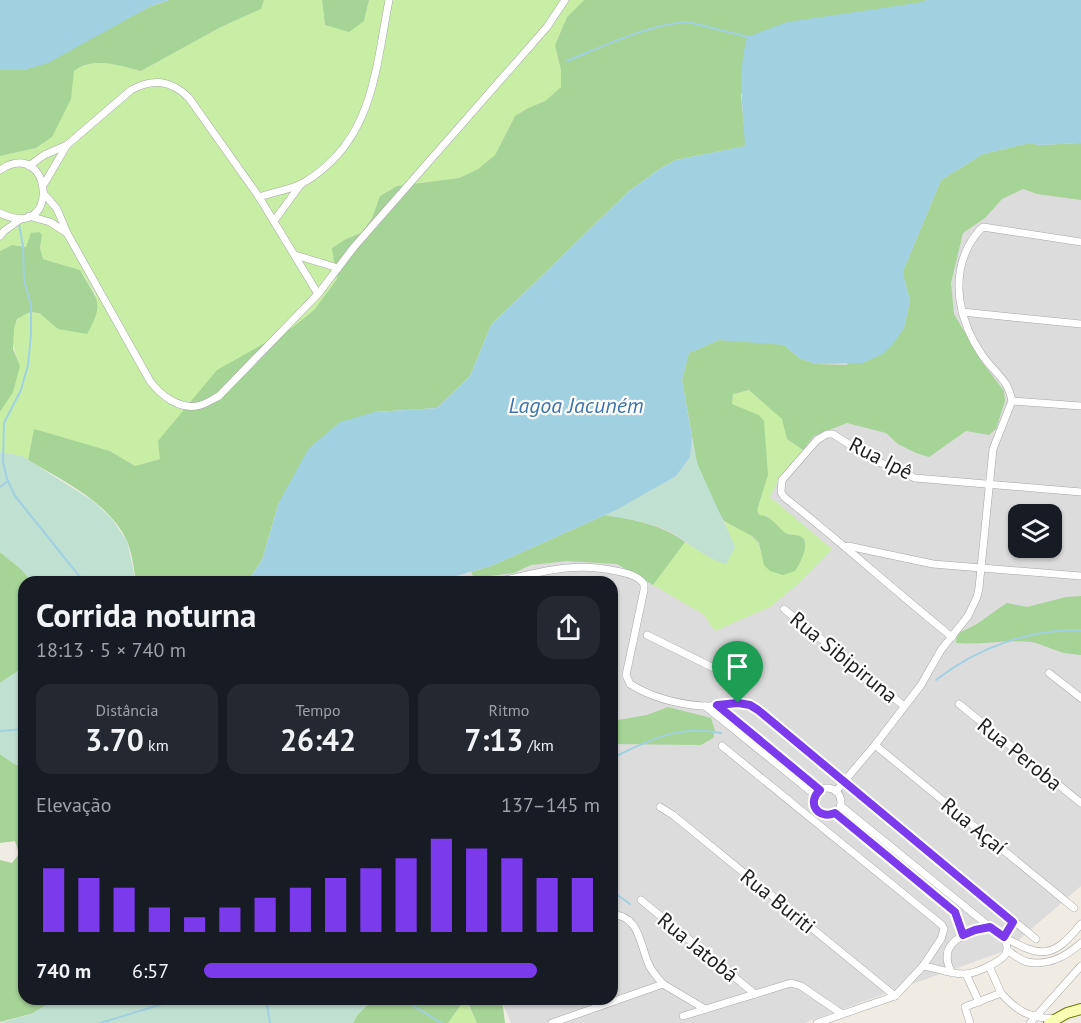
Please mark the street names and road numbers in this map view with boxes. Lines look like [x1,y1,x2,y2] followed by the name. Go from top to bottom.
[845,431,917,485] street label: Rua Ipê
[785,605,903,709] street label: Rua Sibipiruna
[972,712,1068,796] street label: Rua Peroba
[936,791,1013,861] street label: Rua Açaí
[735,863,821,939] street label: Rua Buriti
[652,906,744,988] street label: Rua Jatobá

